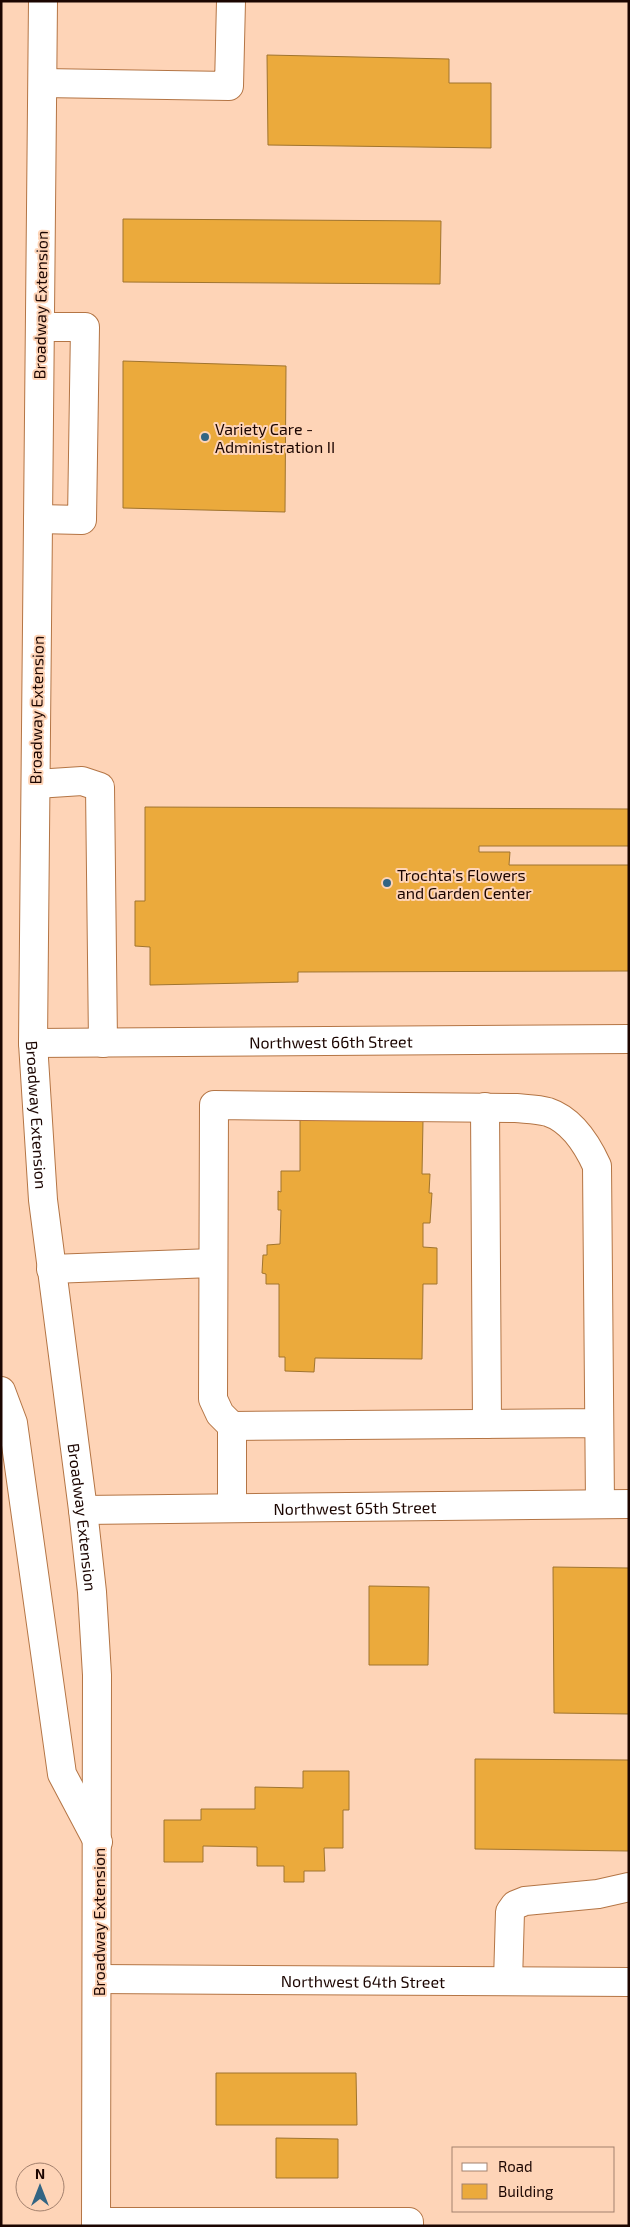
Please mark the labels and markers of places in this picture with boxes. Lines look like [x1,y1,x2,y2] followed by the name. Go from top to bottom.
[215,419,335,456] place label: Variety Care - Administration II
[199,431,211,443] marker: Variety Care - Administration II
[397,865,532,902] place label: Trochta's Flowers and Garden Center
[381,877,393,889] marker: Trochta's Flowers and Garden Center

